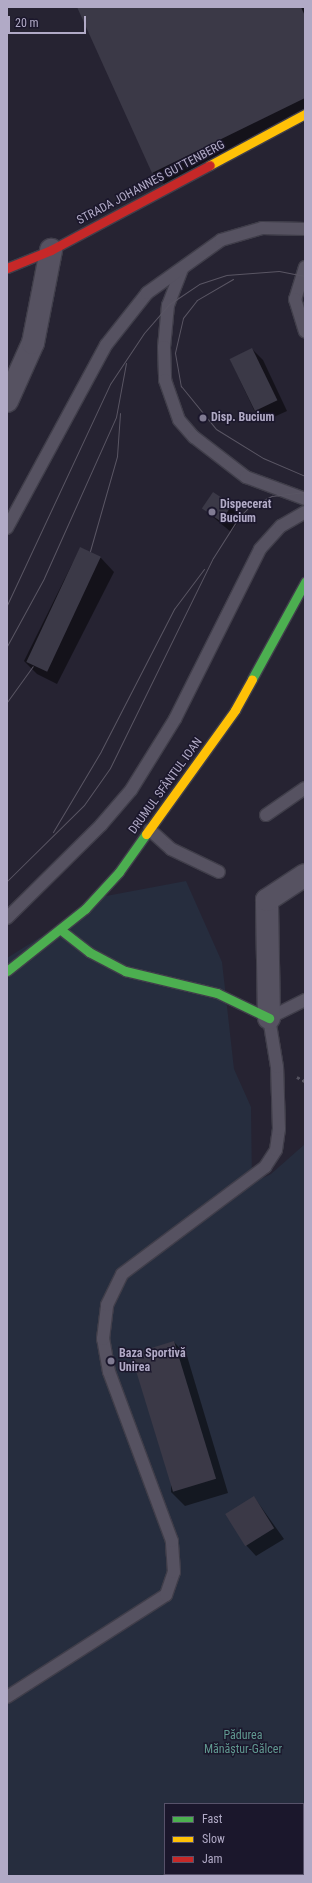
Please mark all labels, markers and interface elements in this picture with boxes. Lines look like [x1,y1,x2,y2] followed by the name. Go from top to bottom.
[10,8,88,34] scale bar
[15,16,39,30] text: 20 m
[75,138,227,228] street label: STRADA JOHANNES GUTTENBERG
[211,411,274,425] place label: Disp. Bucium
[198,413,208,423] marker: Disp. Bucium
[220,498,271,526] place label: Dispecerat Bucium
[207,507,217,517] marker: Dispecerat Bucium
[126,735,206,837] street label: DRUMUL SFÂNTUL IOAN
[119,1347,186,1375] place label: Baza Sportivă Unirea
[106,1356,116,1366] marker: Baza Sportivă Unirea
[204,1729,282,1757] park label: Pădurea Mănăștur-Gălcer
[164,1803,304,1875] legend
[202,1812,222,1826] text: Fast
[202,1832,225,1846] text: Slow
[202,1852,223,1866] text: Jam

